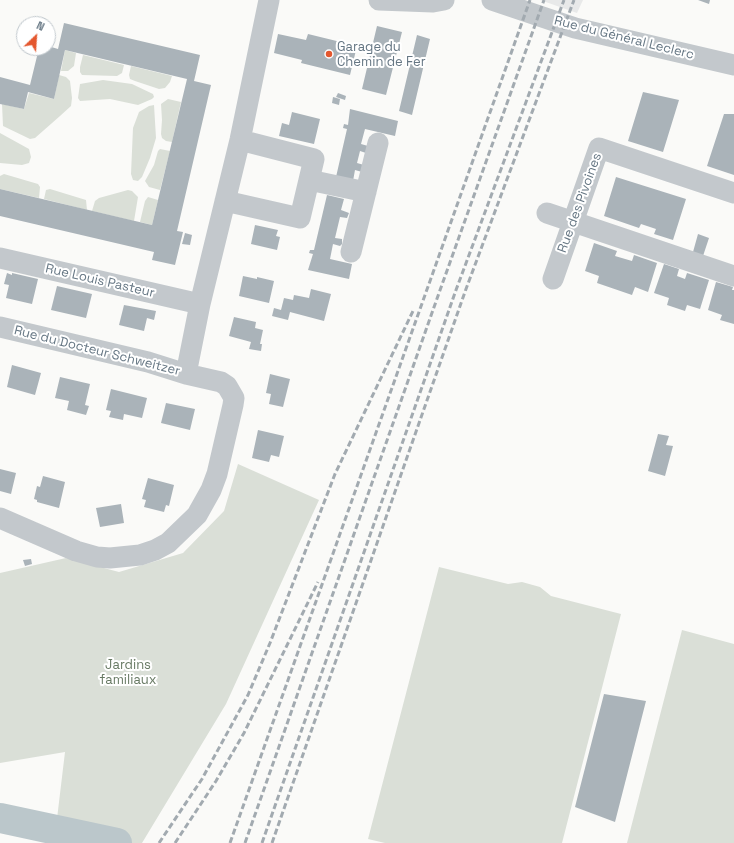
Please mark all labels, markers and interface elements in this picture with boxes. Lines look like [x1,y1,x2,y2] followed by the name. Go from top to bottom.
[553,13,695,63] street label: Rue du Général Leclerc
[16,16,56,56] north arrow
[34,18,47,34] text: N
[337,39,426,70] place label: Garage du Chemin de Fer
[324,49,334,59] marker: Garage du Chemin de Fer
[555,151,605,255] street label: Rue des Pivoines
[44,261,156,301] street label: Rue Louis Pasteur
[12,323,182,379] street label: Rue du Docteur Schweitzer
[100,657,156,688] park label: Jardins familiaux

